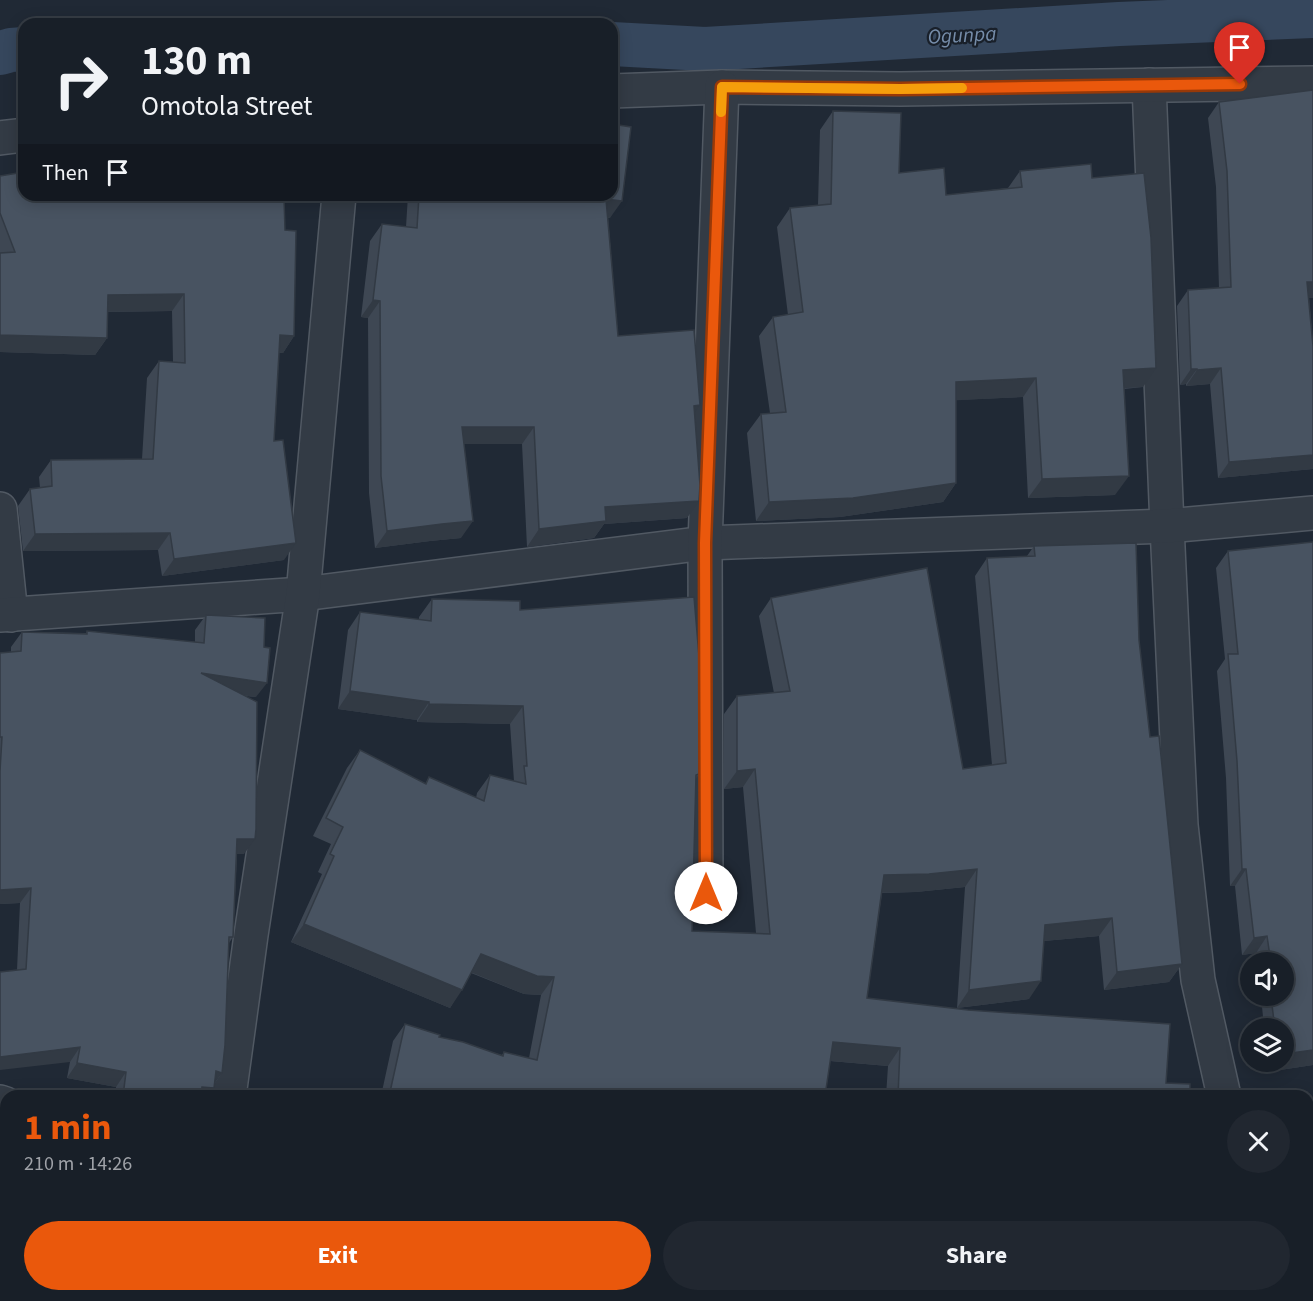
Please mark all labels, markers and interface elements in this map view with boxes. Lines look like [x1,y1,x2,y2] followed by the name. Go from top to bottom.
[927,18,997,52] water label: Ogunpa
[1214,22,1265,84] pin
[141,31,252,91] text: 130 m
[1223,31,1256,64] icon: arrive
[42,42,120,120] icon: right
[141,87,312,126] text: Omotola Street
[101,156,134,189] icon: arrive
[42,157,89,189] text: Then
[674,861,738,925] position arrow
[1240,952,1294,1072] map controls
[1240,952,1294,1006] button: sound
[1240,1018,1294,1072] button: layers
[24,1102,112,1153] text: 1 min
[1227,1110,1290,1173] button: close
[24,1150,132,1178] text: 210 m · 14:26
[24,1221,651,1290] button: Exit
[663,1221,1290,1290] button: Share

